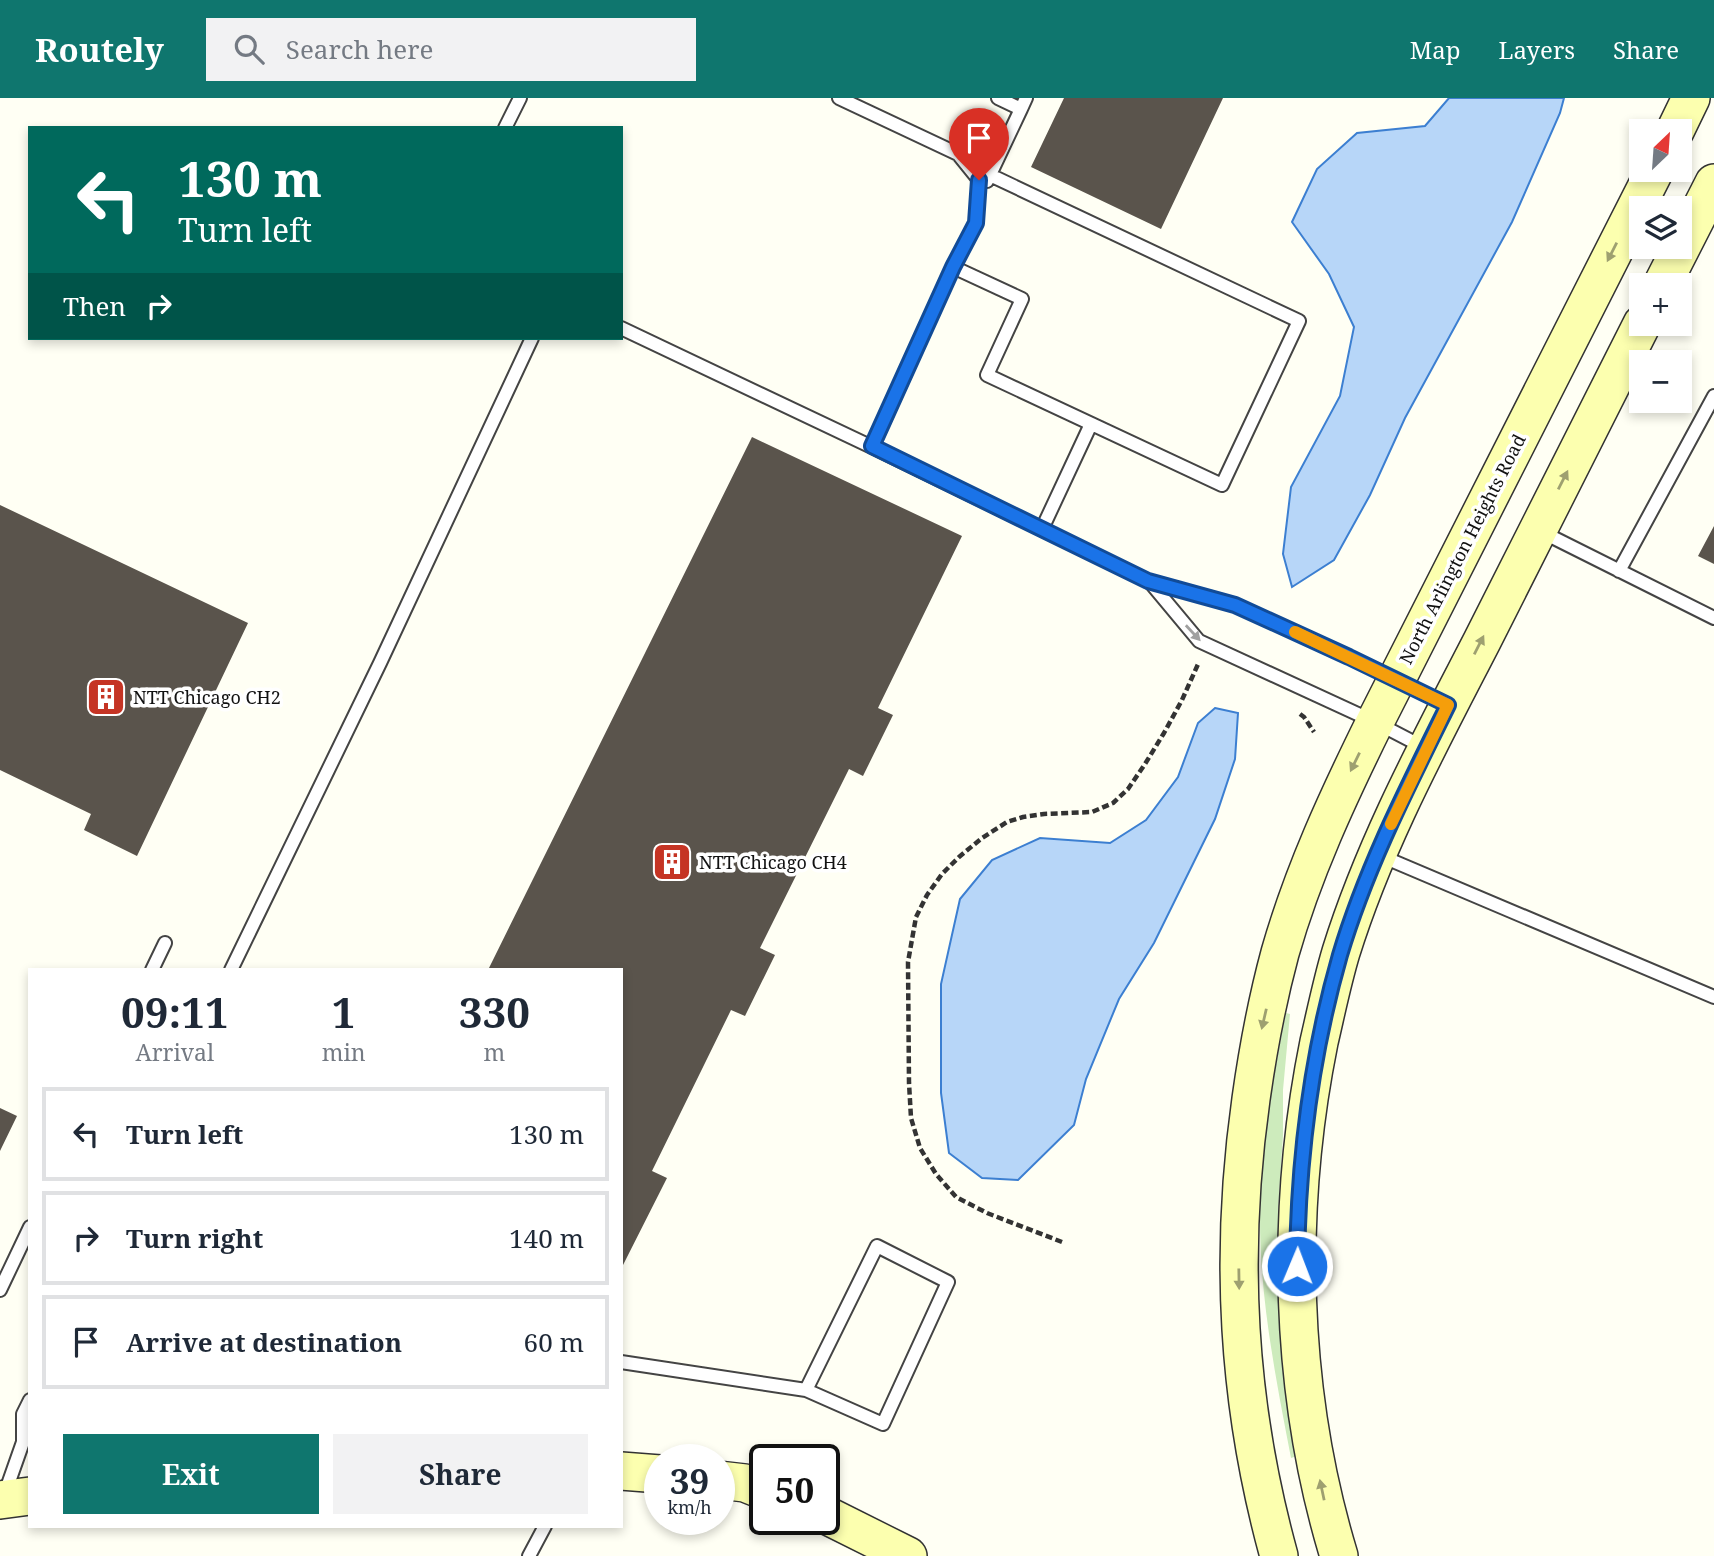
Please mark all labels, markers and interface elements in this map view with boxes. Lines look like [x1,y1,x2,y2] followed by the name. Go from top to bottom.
[206,18,696,81] search box
[35,27,164,72] text: Routely
[230,30,268,68] icon: search
[286,31,433,67] text: Search here
[1410,33,1461,66] text: Map
[1499,33,1575,66] text: Layers
[1613,33,1679,66] text: Share
[949,108,1009,180] pin
[960,119,998,157] icon: arrive
[1629,119,1692,182] north arrow
[1629,119,1692,413] map controls
[178,145,322,211] text: 130 m
[63,154,154,245] icon: left
[1629,196,1692,259] button: layers
[178,208,312,251] text: Turn left
[1607,242,1618,262] one-way arrow
[1629,273,1692,336] button: +
[140,287,178,325] icon: right
[63,288,126,324] text: Then
[1629,350,1692,413] button: −
[1393,430,1531,668] street label: North Arlington Heights Road
[1558,470,1569,490] one-way arrow
[1185,624,1201,642] one-way arrow
[1474,635,1485,655] one-way arrow
[85,676,127,718] building icon: NTT Chicago CH2
[133,685,281,709] place label: NTT Chicago CH2
[1350,752,1361,772] one-way arrow
[651,841,693,883] building icon: NTT Chicago CH4
[699,850,847,874] place label: NTT Chicago CH4
[121,983,229,1040] text: 09:11
[332,983,356,1040] text: 1
[459,983,530,1040] text: 330
[1259,1008,1270,1030] one-way arrow
[136,1036,214,1068] text: Arrival
[322,1036,366,1068] text: min
[483,1036,505,1068] text: m
[67,1115,105,1153] icon: left
[126,1116,243,1152] text: Turn left
[509,1116,584,1152] text: 130 m
[67,1219,105,1257] icon: right
[126,1220,263,1256] text: Turn right
[509,1220,584,1256] text: 140 m
[1260,1229,1334,1303] position arrow
[1233,1268,1245,1290] one-way arrow
[67,1323,105,1361] icon: arrive
[126,1324,402,1360] text: Arrive at destination
[524,1324,584,1360] text: 60 m
[63,1434,319,1514] button: Exit
[333,1434,588,1514] button: Share
[749,1444,840,1535] speed limit sign: 50
[670,1457,709,1504] text: 39
[1317,1479,1328,1501] one-way arrow
[667,1495,712,1519] text: km/h

